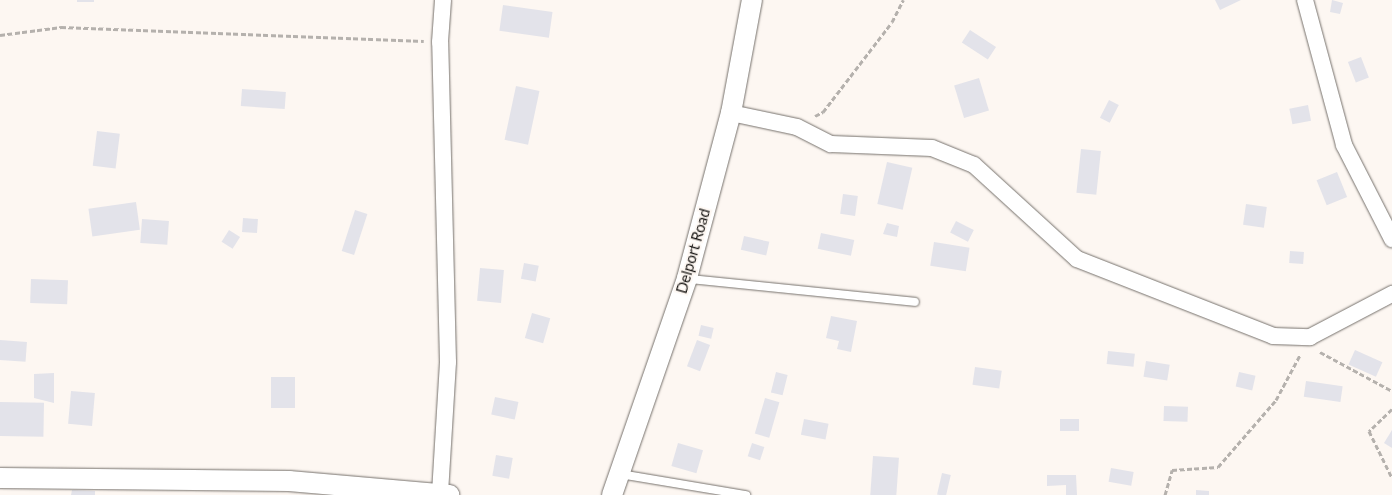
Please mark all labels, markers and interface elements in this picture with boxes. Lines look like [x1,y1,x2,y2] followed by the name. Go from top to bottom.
[672,206,714,296] street label: Delport Road

